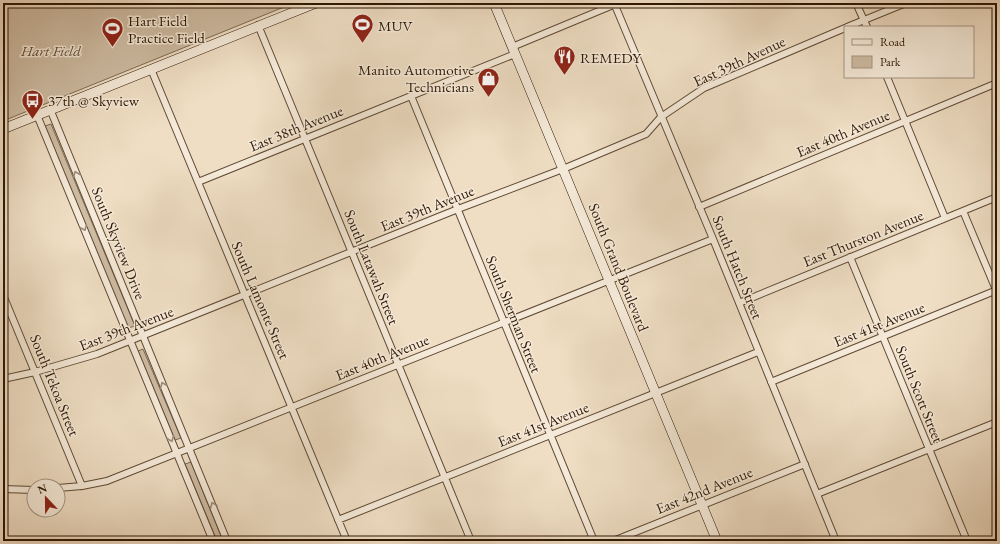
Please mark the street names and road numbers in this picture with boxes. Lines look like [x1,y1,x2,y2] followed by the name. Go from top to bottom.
[690,31,788,91] street label: East 39th Avenue
[246,100,346,155] street label: East 38th Avenue
[793,105,893,161] street label: East 40th Avenue
[377,180,477,235] street label: East 39th Avenue
[88,184,150,302] street label: South Skyview Drive
[585,200,654,334] street label: South Grand Boulevard
[800,205,926,271] street label: East Thurston Avenue
[340,207,404,328] street label: South Latawah Street
[709,212,768,322] street label: South Hatch Street
[228,238,294,362] street label: South Lamonte Street
[482,253,546,376] street label: South Sherman Street
[831,297,927,351] street label: East 41st Avenue
[76,301,176,355] street label: East 39th Avenue
[332,329,432,384] street label: East 40th Avenue
[26,331,84,439] street label: South Tekoa Street
[892,343,948,446] street label: South Scott Street
[495,397,591,451] street label: East 41st Avenue
[653,462,755,518] street label: East 42nd Avenue

